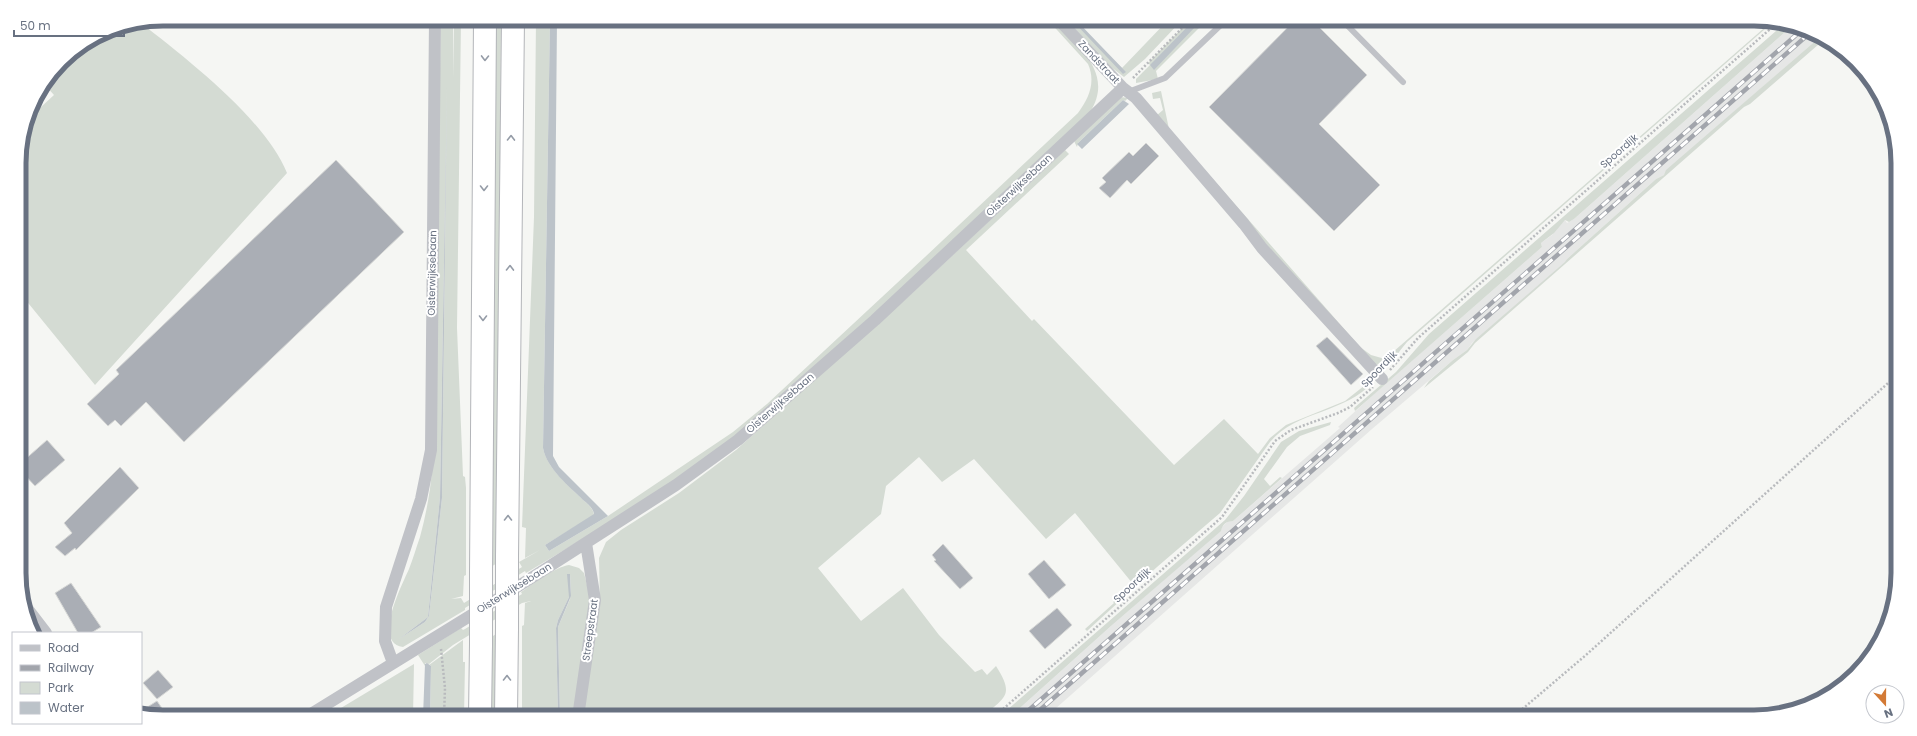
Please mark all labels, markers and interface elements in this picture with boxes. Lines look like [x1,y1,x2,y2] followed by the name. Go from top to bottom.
[14,12,124,38] scale bar
[20,17,51,34] text: 50 m
[1075,37,1124,88] street label: Zandstraat
[481,55,489,61] one-way arrow
[1597,130,1642,172] street label: Spoordijk
[507,135,516,141] one-way arrow
[983,150,1055,220] street label: Oisterwijksebaan
[480,185,488,191] one-way arrow
[424,230,440,316] street label: Oisterwijksebaan
[506,265,514,271] one-way arrow
[479,315,487,321] one-way arrow
[1358,347,1401,391] street label: Spoordijk
[743,369,817,437] street label: Oisterwijksebaan
[504,515,512,521] one-way arrow
[474,559,554,617] street label: Oisterwijksebaan
[1110,563,1155,606] street label: Spoordijk
[578,598,602,662] street label: Streepstraat
[12,632,142,724] legend
[48,639,79,656] text: Road
[48,659,94,676] text: Railway
[503,675,511,681] one-way arrow
[48,679,75,696] text: Park
[1865,684,1905,724] north arrow
[48,699,85,716] text: Water
[1882,704,1895,722] text: N

